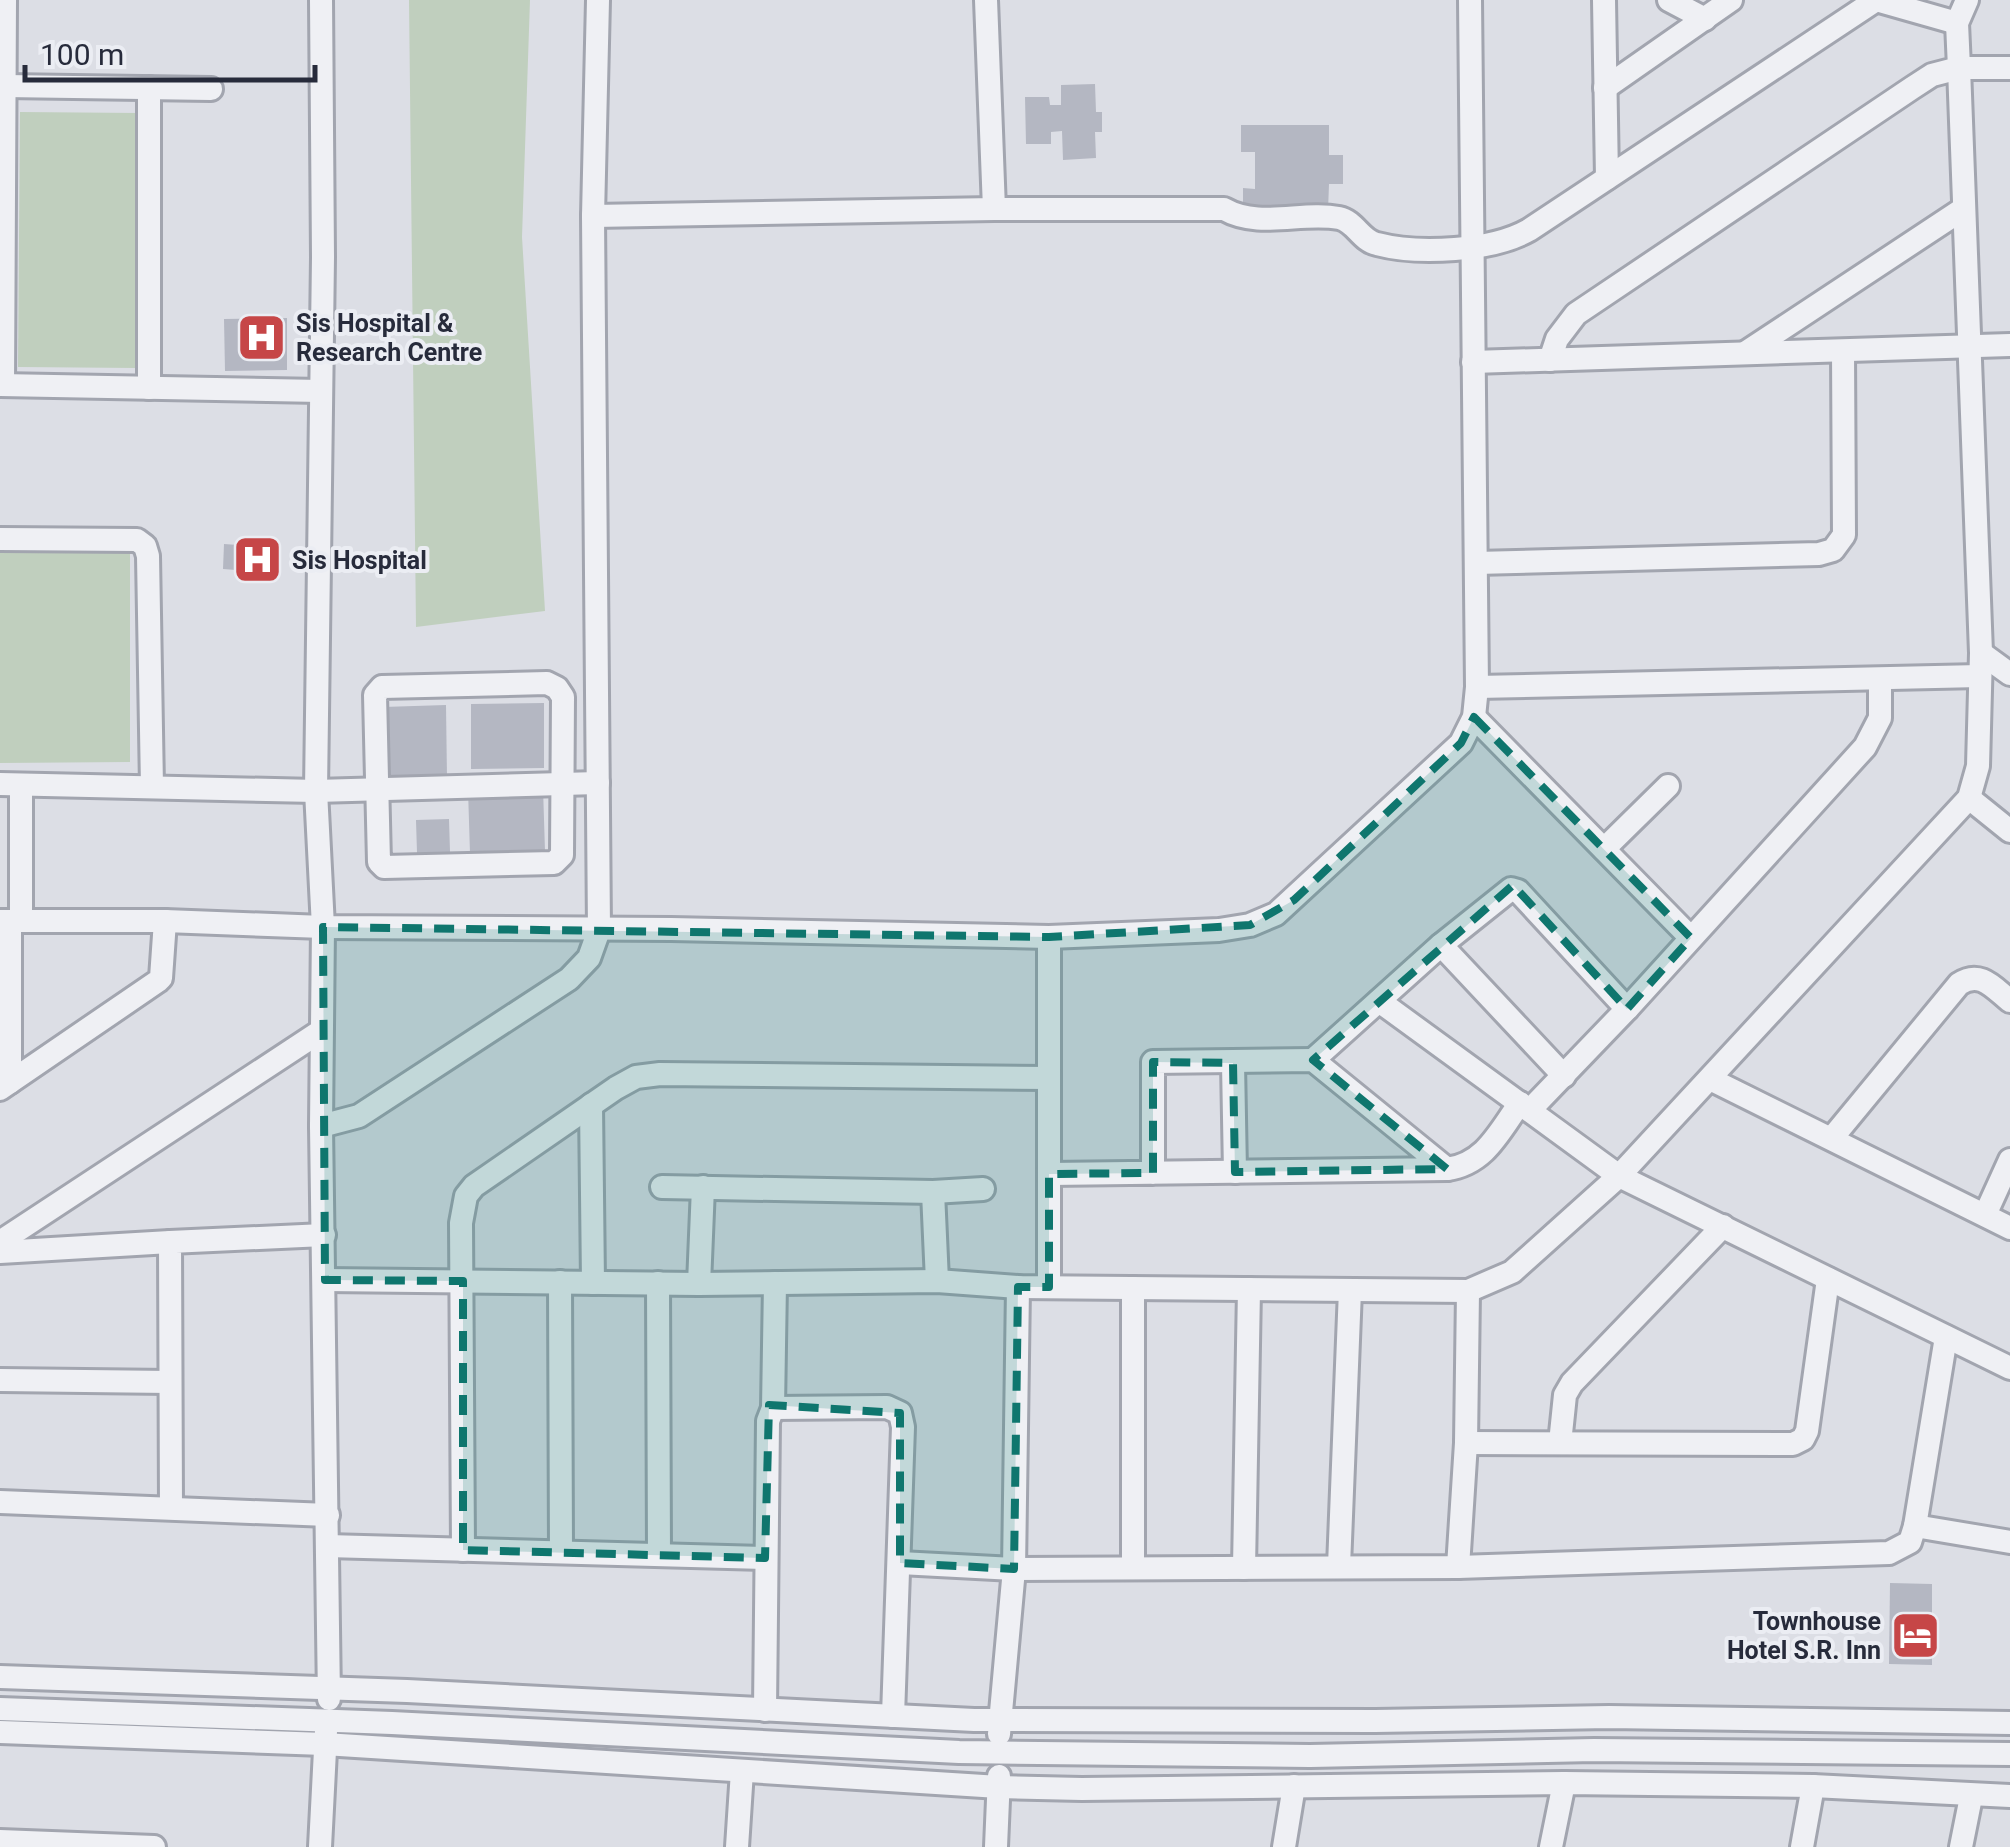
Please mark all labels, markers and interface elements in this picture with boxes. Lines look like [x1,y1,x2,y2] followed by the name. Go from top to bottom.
[25,20,315,82] scale bar
[40,37,124,72] text: 100 m
[296,309,482,367] place label: Sis Hospital & Research Centre
[235,311,287,363] hospital icon: Sis Hospital & Research Centre
[231,534,283,586] hospital icon: Sis Hospital
[292,546,427,575] place label: Sis Hospital
[1727,1607,1881,1665] place label: Townhouse Hotel S.R. Inn
[1890,1609,1942,1661] hotel icon: Townhouse Hotel S.R. Inn

